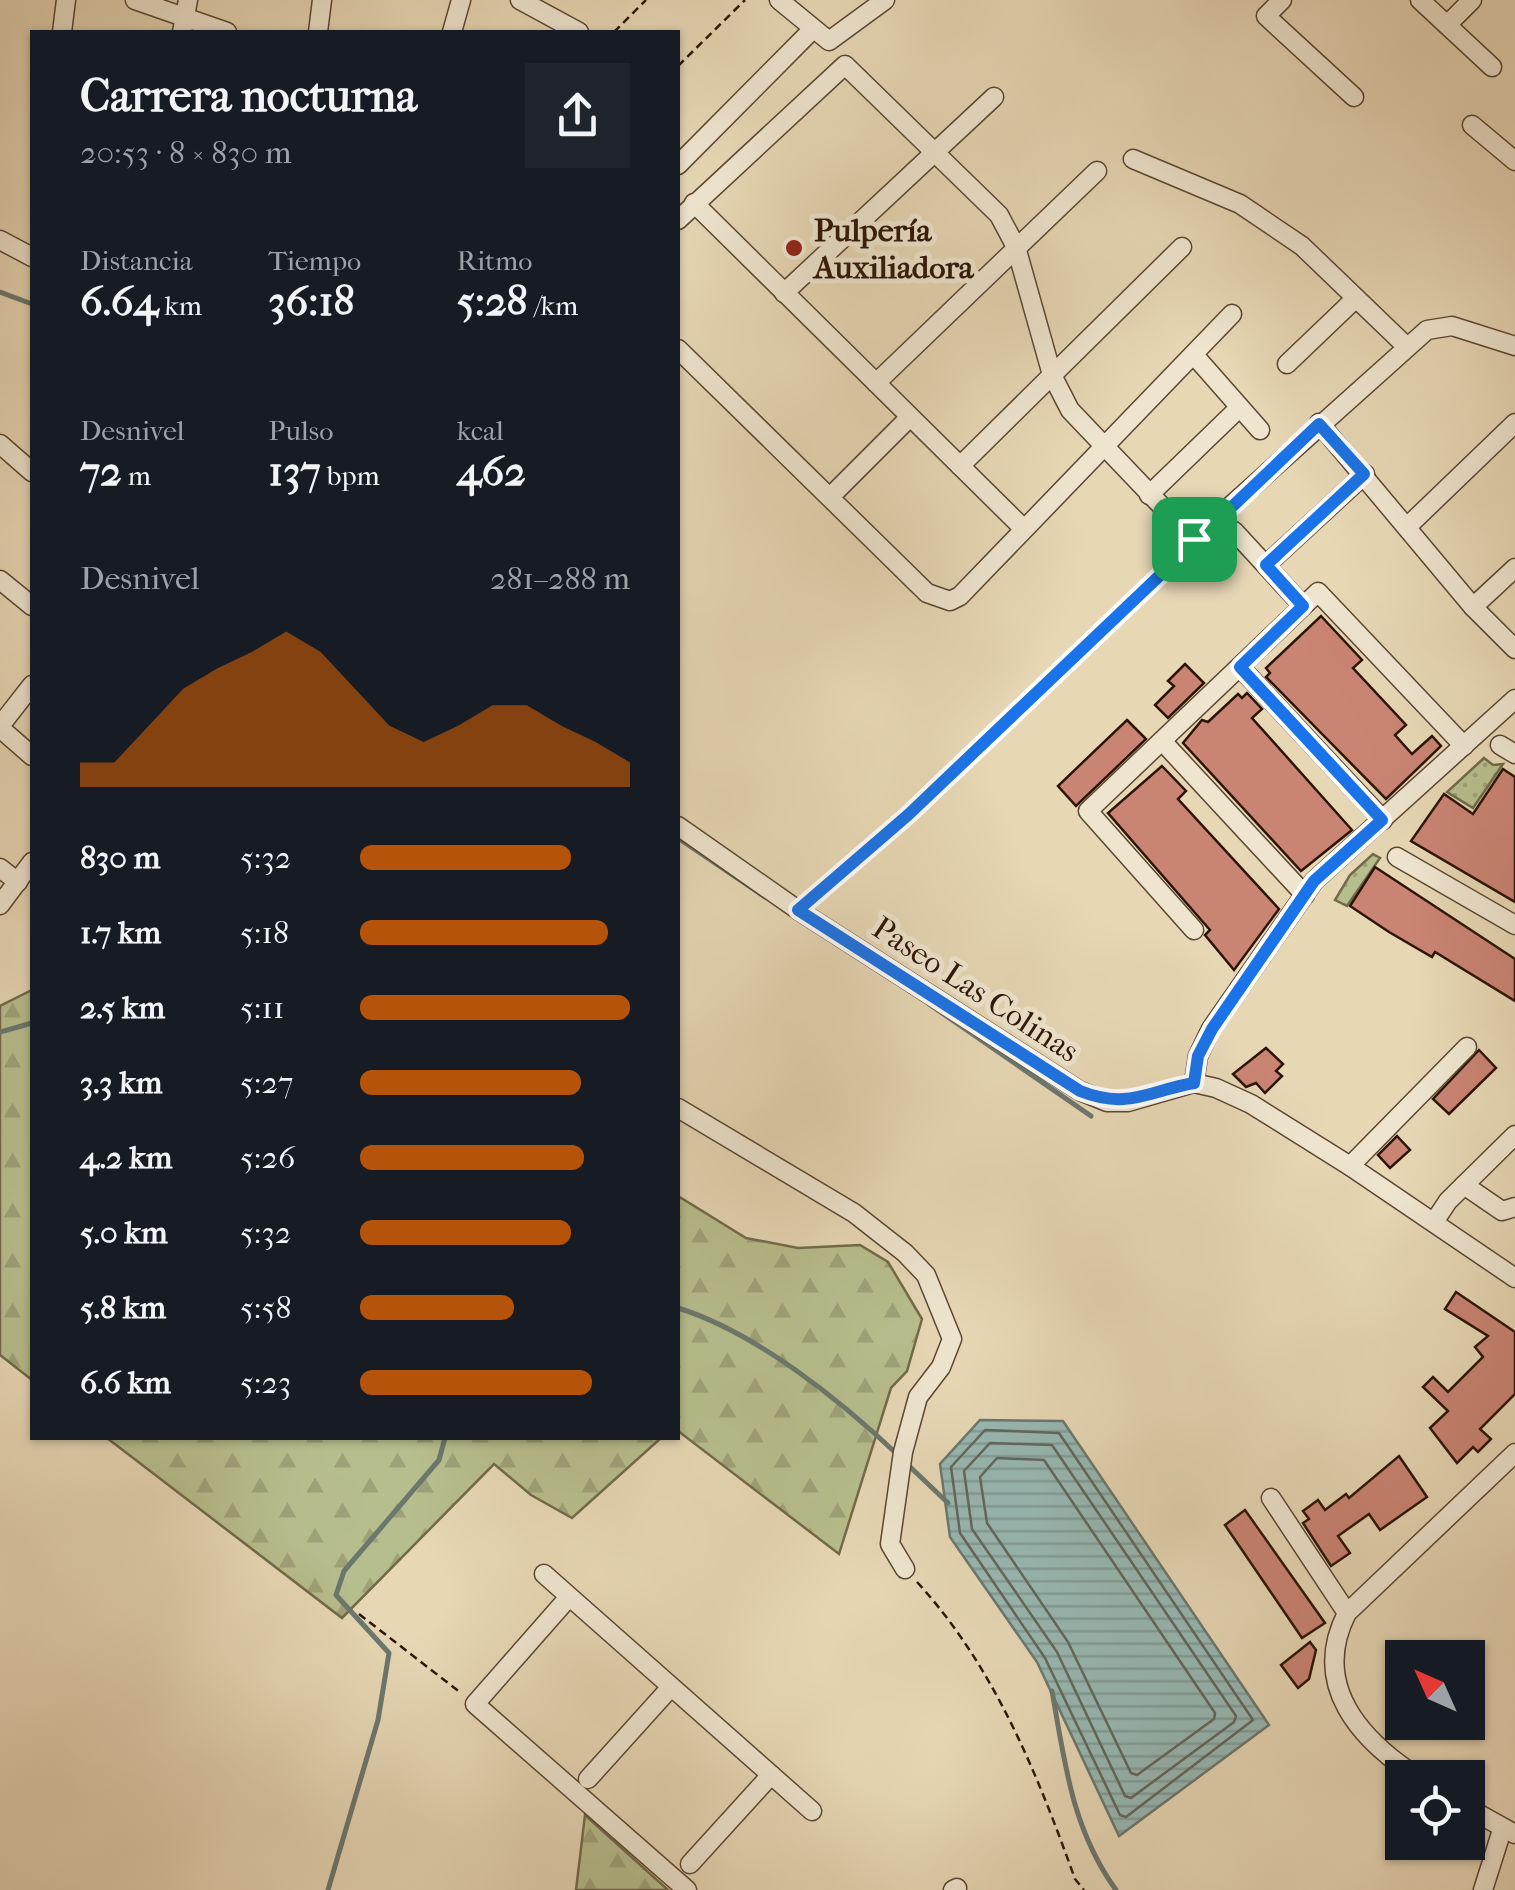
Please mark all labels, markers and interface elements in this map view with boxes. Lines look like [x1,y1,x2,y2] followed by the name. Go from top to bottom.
[525,63,630,168] button: share
[80,70,417,123] text: Carrera nocturna
[80,134,292,171] text: 20:53 · 8 × 830 m
[812,212,975,286] place label: Pulpería Auxiliadora
[783,237,805,259] marker: Pulpería Auxiliadora
[80,244,193,277] text: Distancia
[268,244,361,277] text: Tiempo
[457,244,532,277] text: Ritmo
[80,277,158,326] text: 6.64
[268,277,355,326] text: 36:18
[457,277,528,326] text: 5:28
[158,289,202,322] text: km
[528,289,578,322] text: /km
[80,414,185,447] text: Desnivel
[268,414,333,447] text: Pulso
[457,414,504,447] text: kcal
[80,447,122,496] text: 72
[268,447,321,496] text: 137
[457,447,526,496] text: 462
[122,459,151,492] text: m
[321,459,380,492] text: bpm
[1152,497,1237,582] pin
[1167,512,1222,567] icon: arrive
[80,560,200,597] text: Desnivel
[490,560,630,597] text: 281–288 m
[80,839,160,876] text: 830 m
[240,839,291,876] text: 5:32
[866,909,1086,1070] street label: Paseo Las Colinas
[80,914,161,951] text: 1.7 km
[240,914,289,951] text: 5:18
[80,989,165,1026] text: 2.5 km
[240,989,284,1026] text: 5:11
[80,1064,162,1101] text: 3.3 km
[240,1064,293,1101] text: 5:27
[80,1139,172,1176] text: 4.2 km
[240,1139,295,1176] text: 5:26
[80,1214,168,1251] text: 5.0 km
[240,1214,291,1251] text: 5:32
[80,1289,166,1326] text: 5.8 km
[240,1289,291,1326] text: 5:58
[80,1364,171,1401] text: 6.6 km
[240,1364,291,1401] text: 5:23
[1385,1640,1485,1740] north arrow
[1385,1640,1485,1860] map controls
[1385,1760,1485,1860] button: locate

